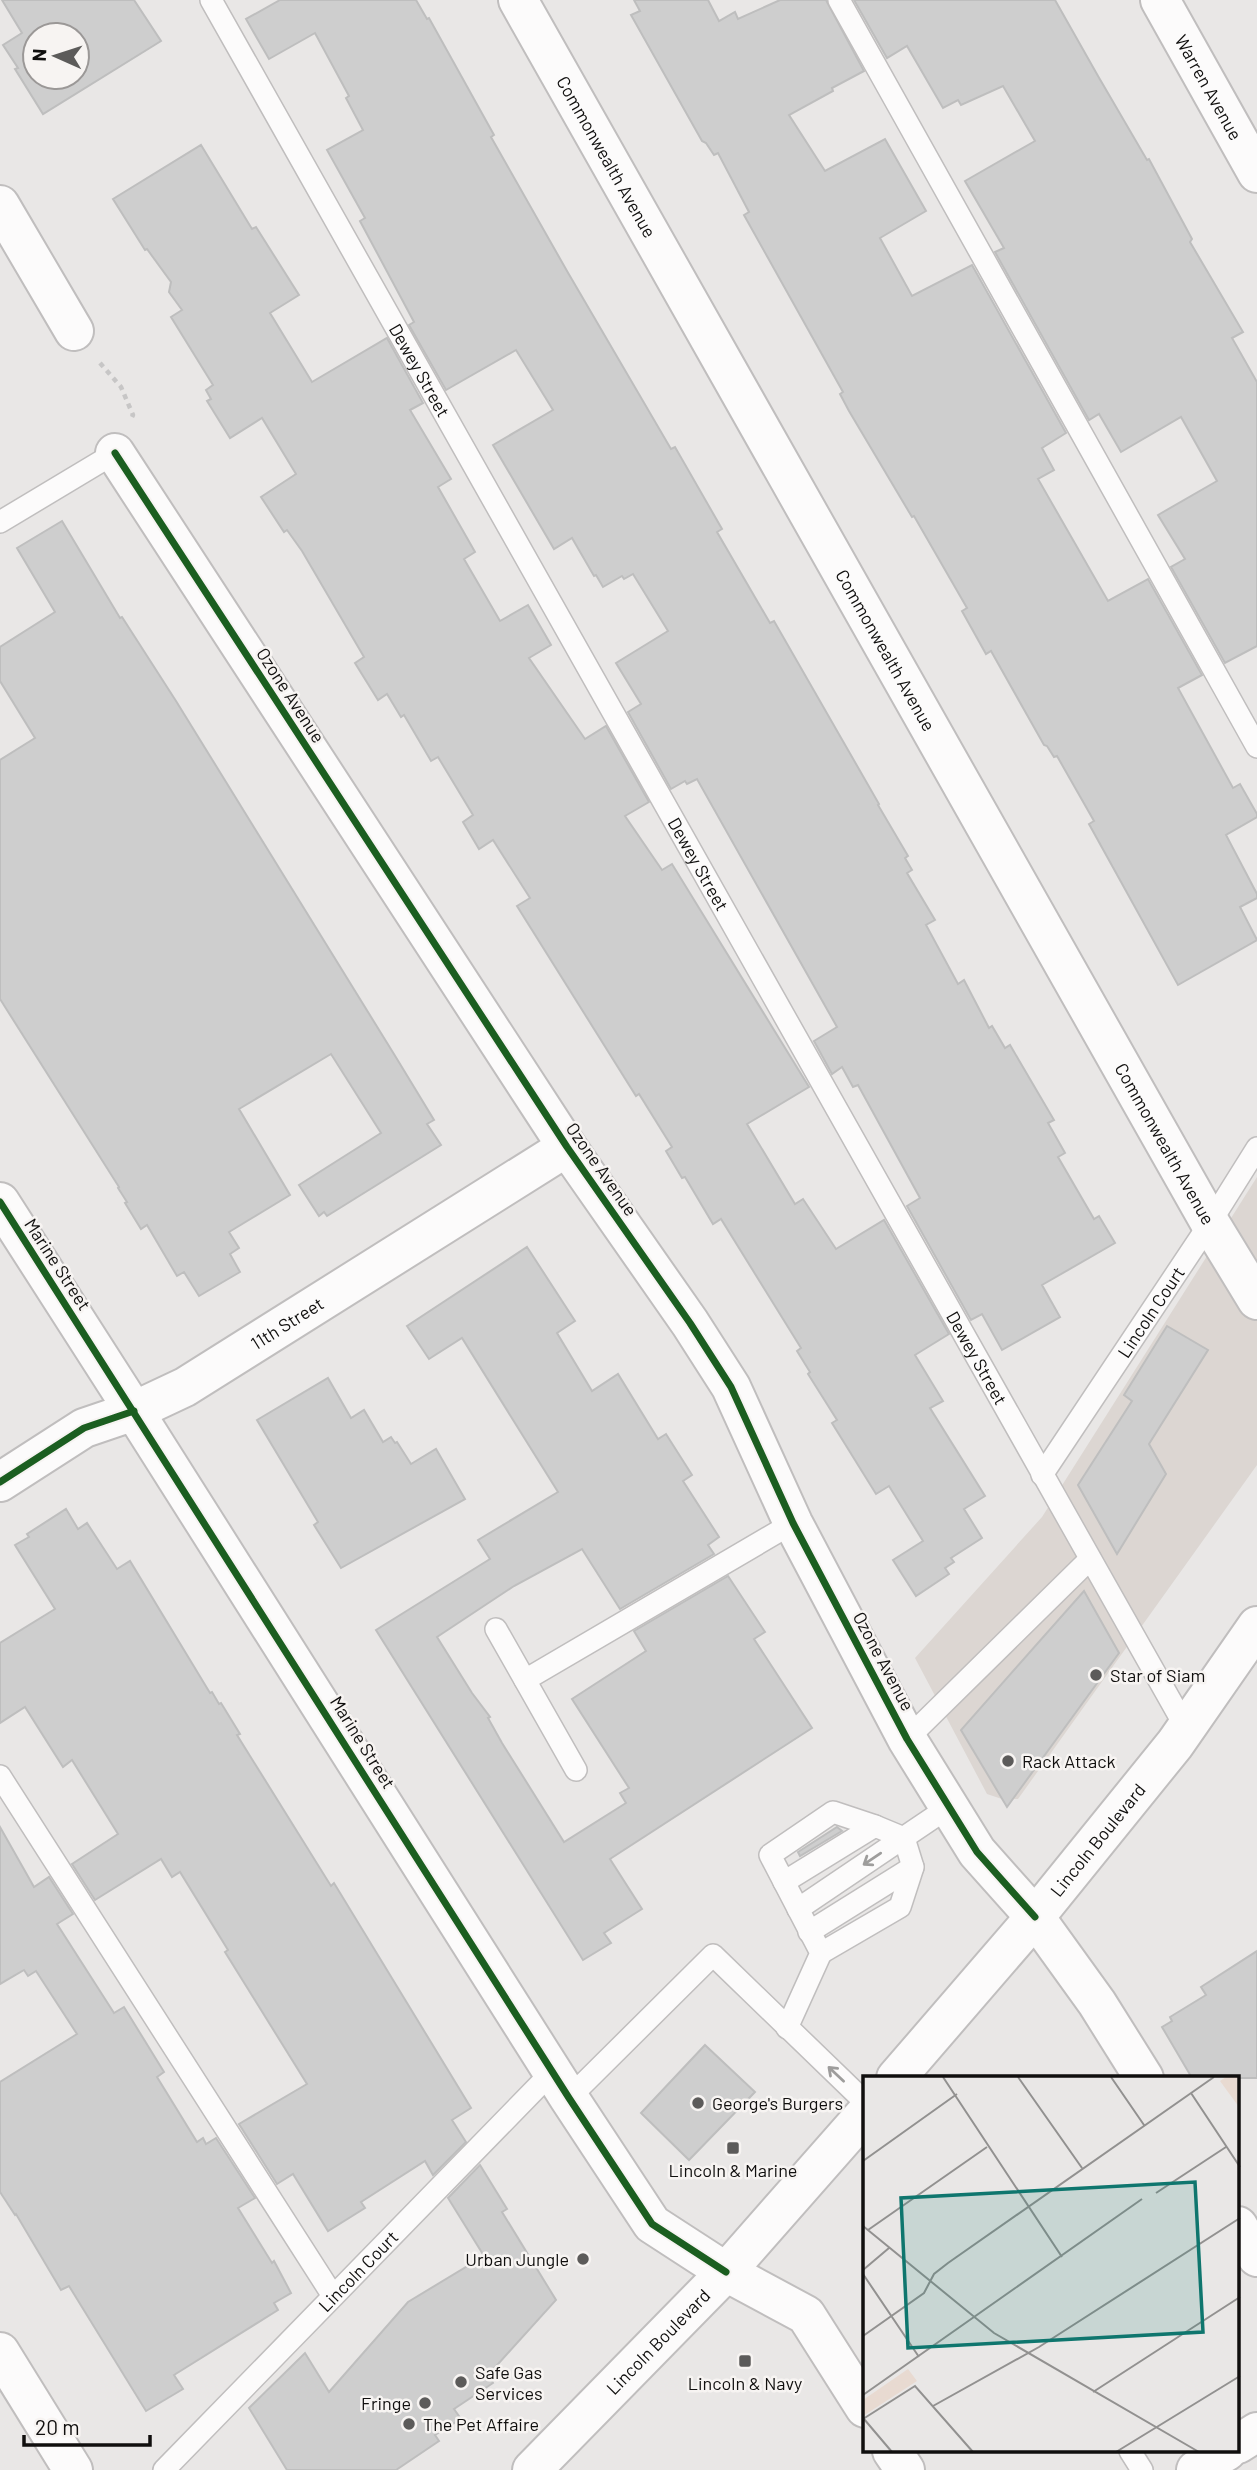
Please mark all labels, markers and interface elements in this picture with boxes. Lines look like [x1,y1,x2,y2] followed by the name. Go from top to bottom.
[21,21,91,91] north arrow
[1171,31,1247,144] street label: Warren Avenue
[27,48,50,62] text: N
[552,72,661,241] street label: Commonwealth Avenue
[385,320,455,421] street label: Dewey Street
[831,565,940,735] street label: Commonwealth Avenue
[252,643,330,747] street label: Ozone Avenue
[663,813,734,915] street label: Dewey Street
[1111,1059,1220,1228] street label: Commonwealth Avenue
[562,1118,642,1220] street label: Ozone Avenue
[20,1214,96,1314] street label: Marine Street
[1113,1262,1189,1362] street label: Lincoln Court
[246,1292,327,1354] street label: 11th Street
[942,1307,1012,1408] street label: Dewey Street
[849,1608,919,1714] street label: Ozone Avenue
[1110,1664,1205,1686] place label: Star of Siam
[1088,1667,1104,1683] marker: Star of Siam
[326,1692,400,1792] street label: Marine Street
[1022,1750,1116,1772] place label: Rack Attack
[1000,1753,1016,1769] marker: Rack Attack
[1045,1779,1150,1901] street label: Lincoln Boulevard
[863,1852,883,1866] one-way arrow
[828,2066,845,2083] one-way arrow
[863,2076,1240,2452] inset map
[712,2092,843,2114] place label: George's Burgers
[690,2095,706,2111] marker: George's Burgers
[725,2140,741,2156] marker: Lincoln & Marine
[669,2159,797,2181] place label: Lincoln & Marine
[314,2226,402,2316] street label: Lincoln Court
[465,2248,569,2270] place label: Urban Jungle
[575,2251,591,2267] marker: Urban Jungle
[601,2284,715,2399] street label: Lincoln Boulevard
[737,2353,753,2369] marker: Lincoln & Navy
[475,2361,543,2404] place label: Safe Gas Services
[688,2372,802,2394] place label: Lincoln & Navy
[453,2374,469,2390] marker: Safe Gas Services
[361,2392,411,2414] place label: Fringe
[417,2395,433,2411] marker: Fringe
[24,2404,150,2448] scale bar
[423,2413,539,2435] place label: The Pet Affaire
[35,2414,80,2439] text: 20 m
[401,2416,417,2432] marker: The Pet Affaire

